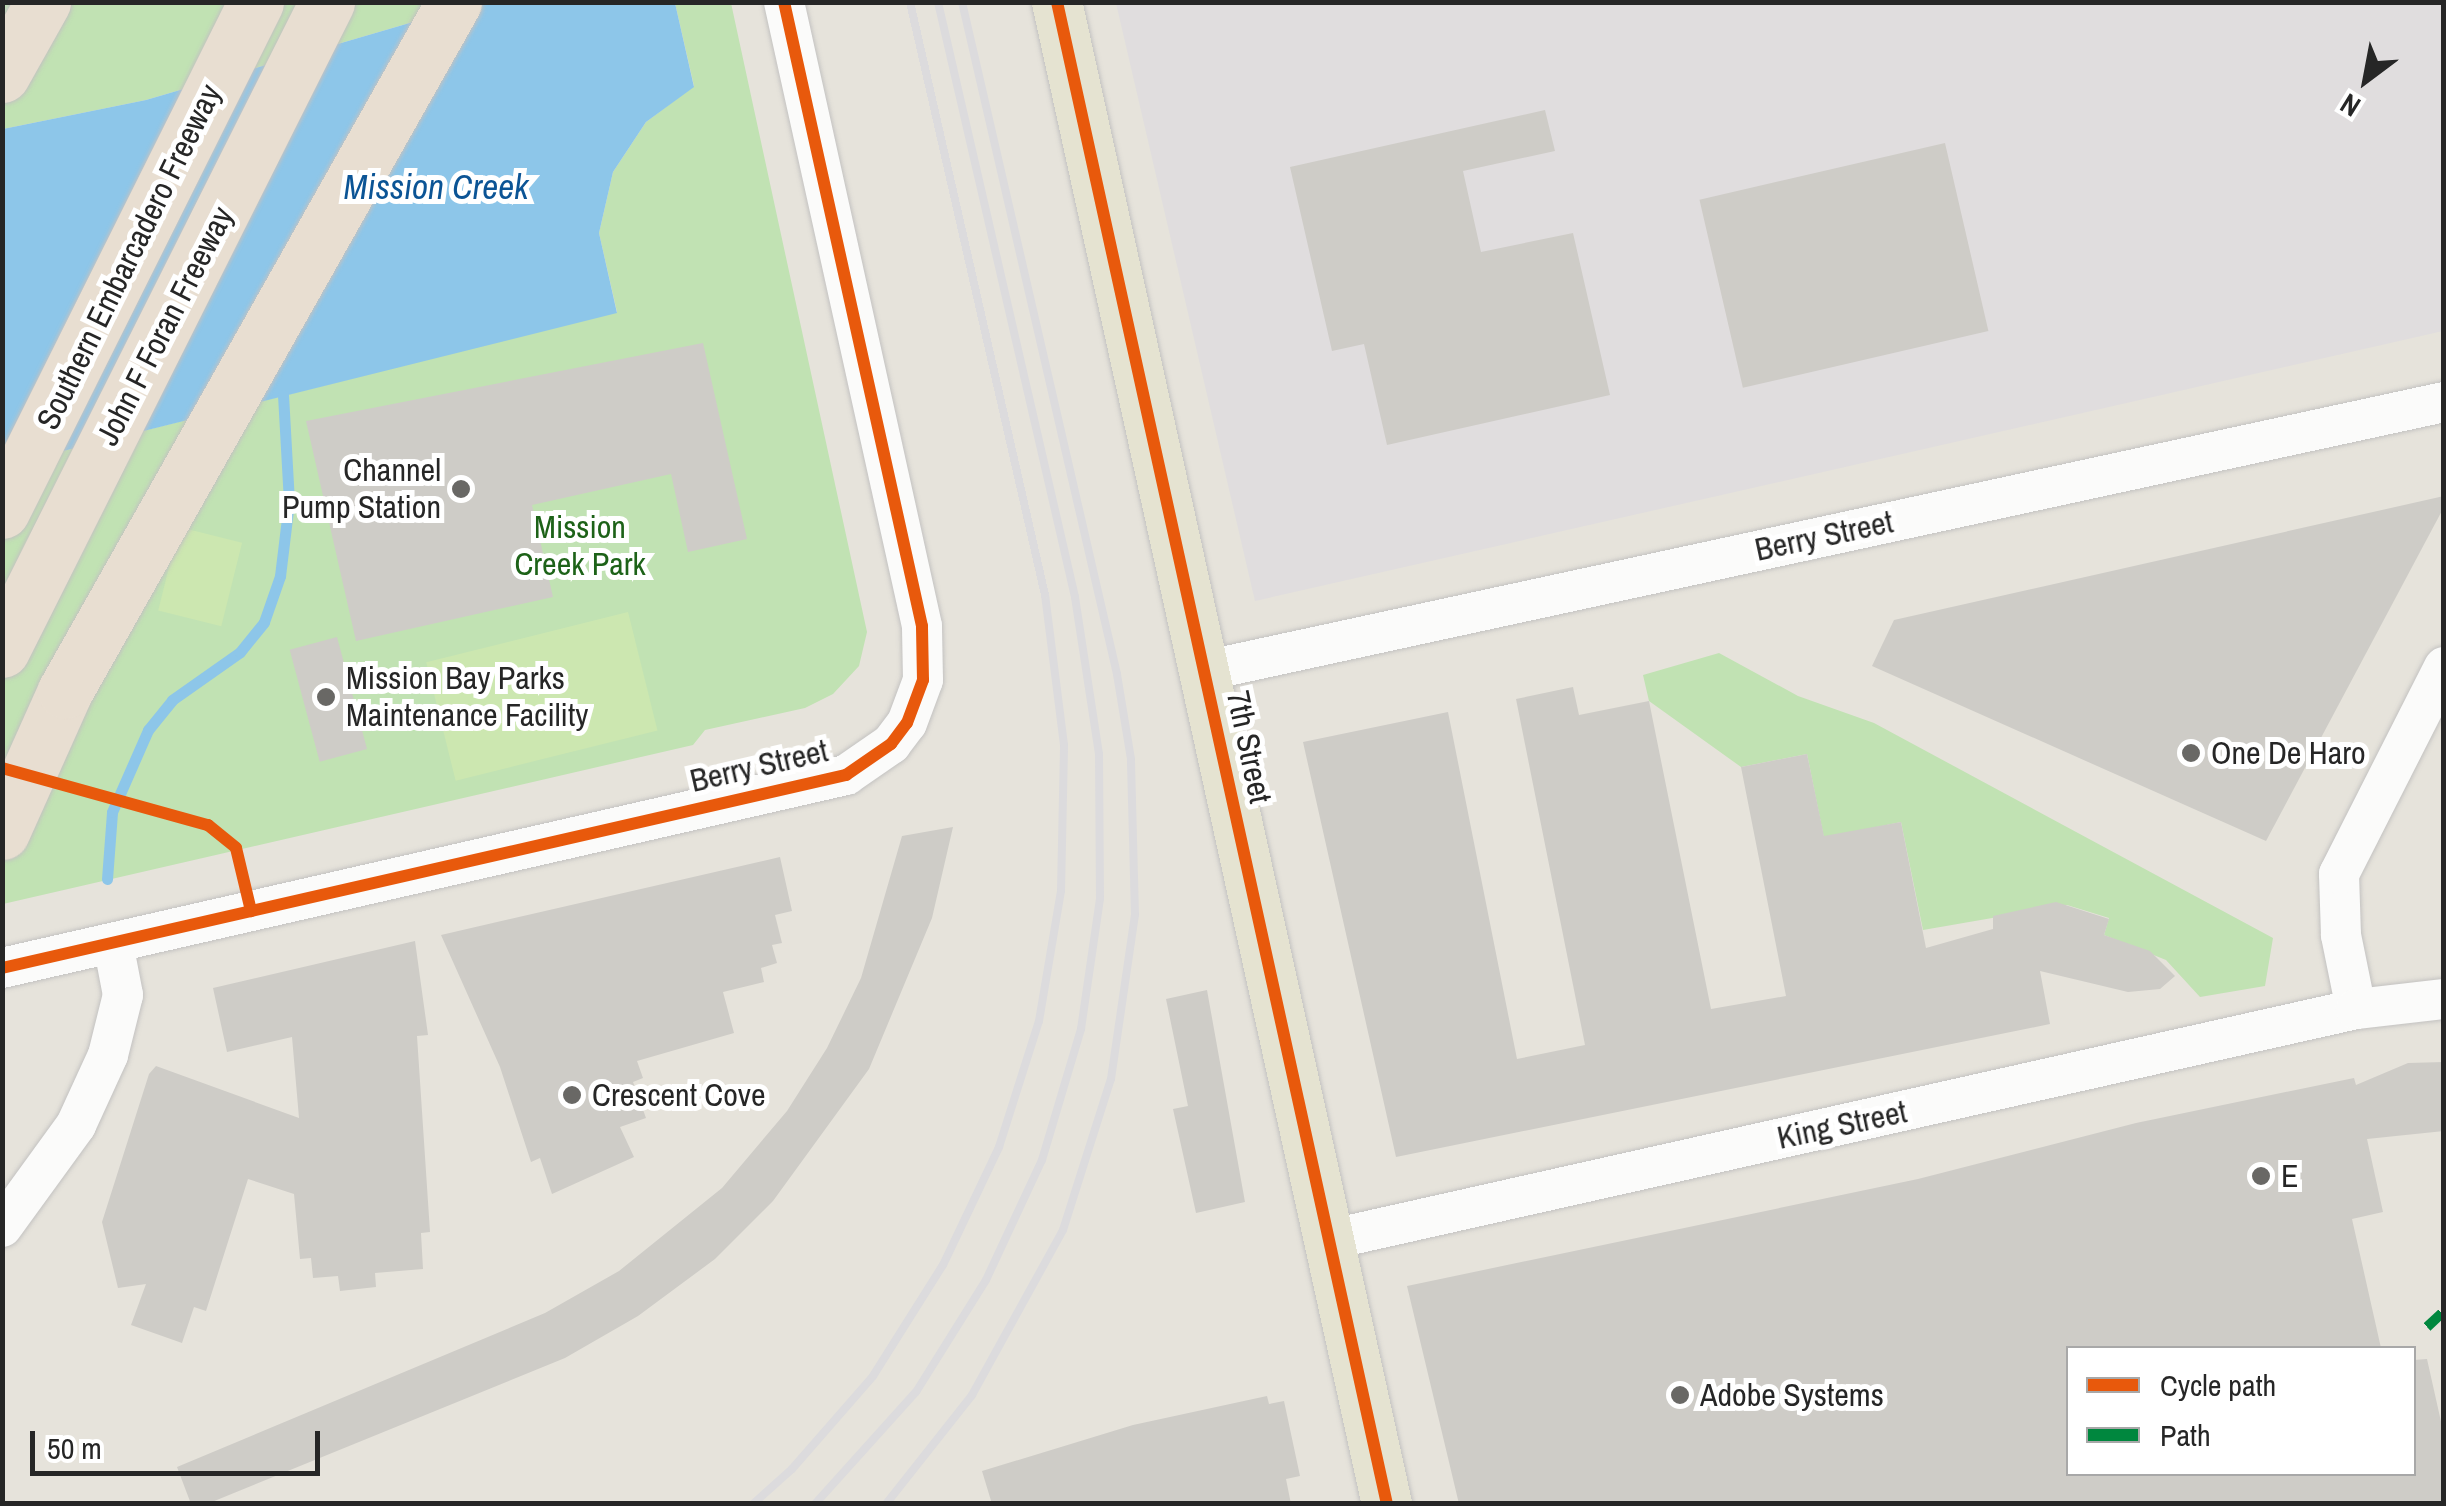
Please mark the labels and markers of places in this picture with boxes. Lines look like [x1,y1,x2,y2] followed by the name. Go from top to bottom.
[282,452,441,527] place label: Channel Pump Station
[450,478,472,500] marker: Channel Pump Station
[346,660,588,735] place label: Mission Bay Parks Maintenance Facility
[315,686,337,708] marker: Mission Bay Parks Maintenance Facility
[2211,734,2366,772] place label: One De Haro
[2180,742,2202,764] marker: One De Haro
[592,1076,766,1114] place label: Crescent Cove
[561,1084,583,1106] marker: Crescent Cove
[2281,1157,2299,1195] place label: E
[2250,1165,2272,1187] marker: E
[1700,1376,1884,1414] place label: Adobe Systems
[1669,1384,1691,1406] marker: Adobe Systems

